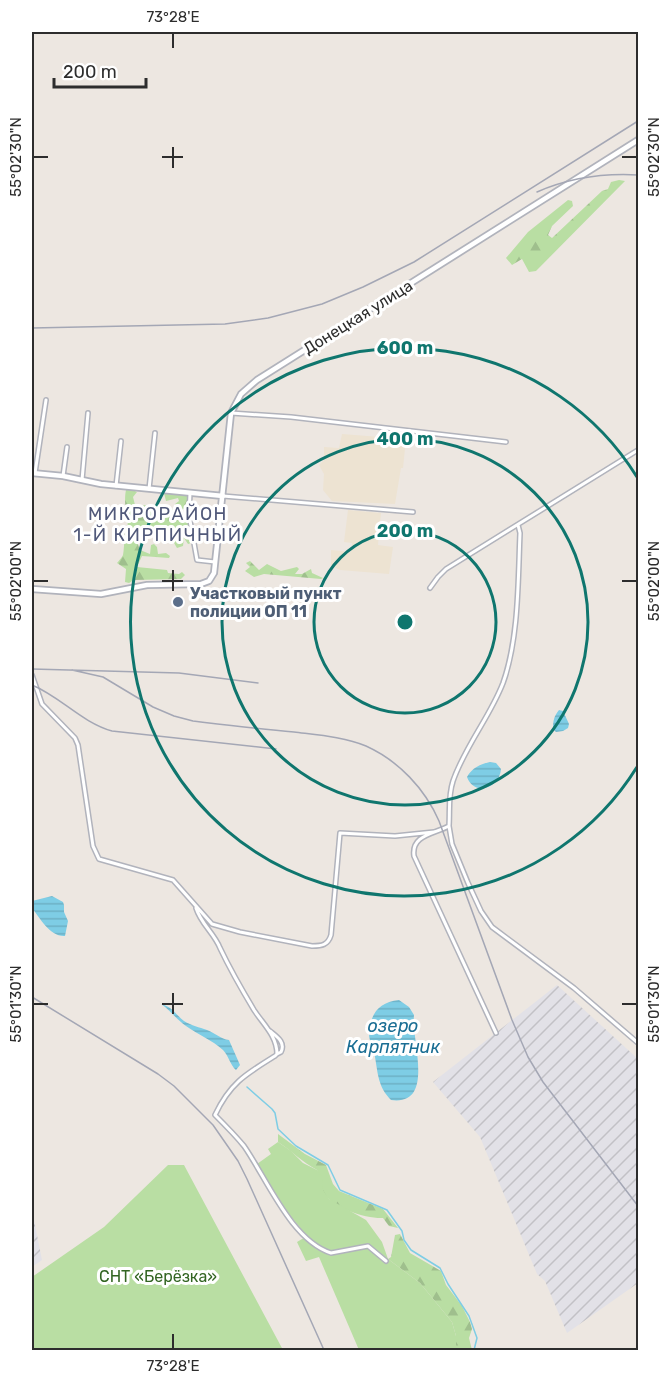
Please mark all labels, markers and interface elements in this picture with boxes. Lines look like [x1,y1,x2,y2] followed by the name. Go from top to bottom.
[146,8,200,26] text: 73°28'E
[54,51,146,89] scale bar
[63,61,117,83] text: 200 m
[7,117,25,197] text: 55°02'30"N
[645,117,663,197] text: 55°02'30"N
[300,276,416,358] street label: Донецкая улица
[377,337,433,359] text: 600 m
[376,428,434,450] text: 400 m
[74,503,242,546] district label: МИКРОРАЙОН 1-Й КИРПИЧНЫЙ
[377,520,433,542] text: 200 m
[7,541,25,621] text: 55°02'00"N
[645,541,663,621] text: 55°02'00"N
[190,584,342,621] place label: Участковый пункт полиции ОП 11
[171,595,185,609] marker: Участковый пункт полиции ОП 11
[395,612,415,632] centre of rings
[7,965,25,1043] text: 55°01'30"N
[645,965,663,1043] text: 55°01'30"N
[346,1015,440,1058] water label: озеро Карпятник
[99,1267,217,1286] park label: СНТ «Берёзка»
[146,1357,200,1375] text: 73°28'E

